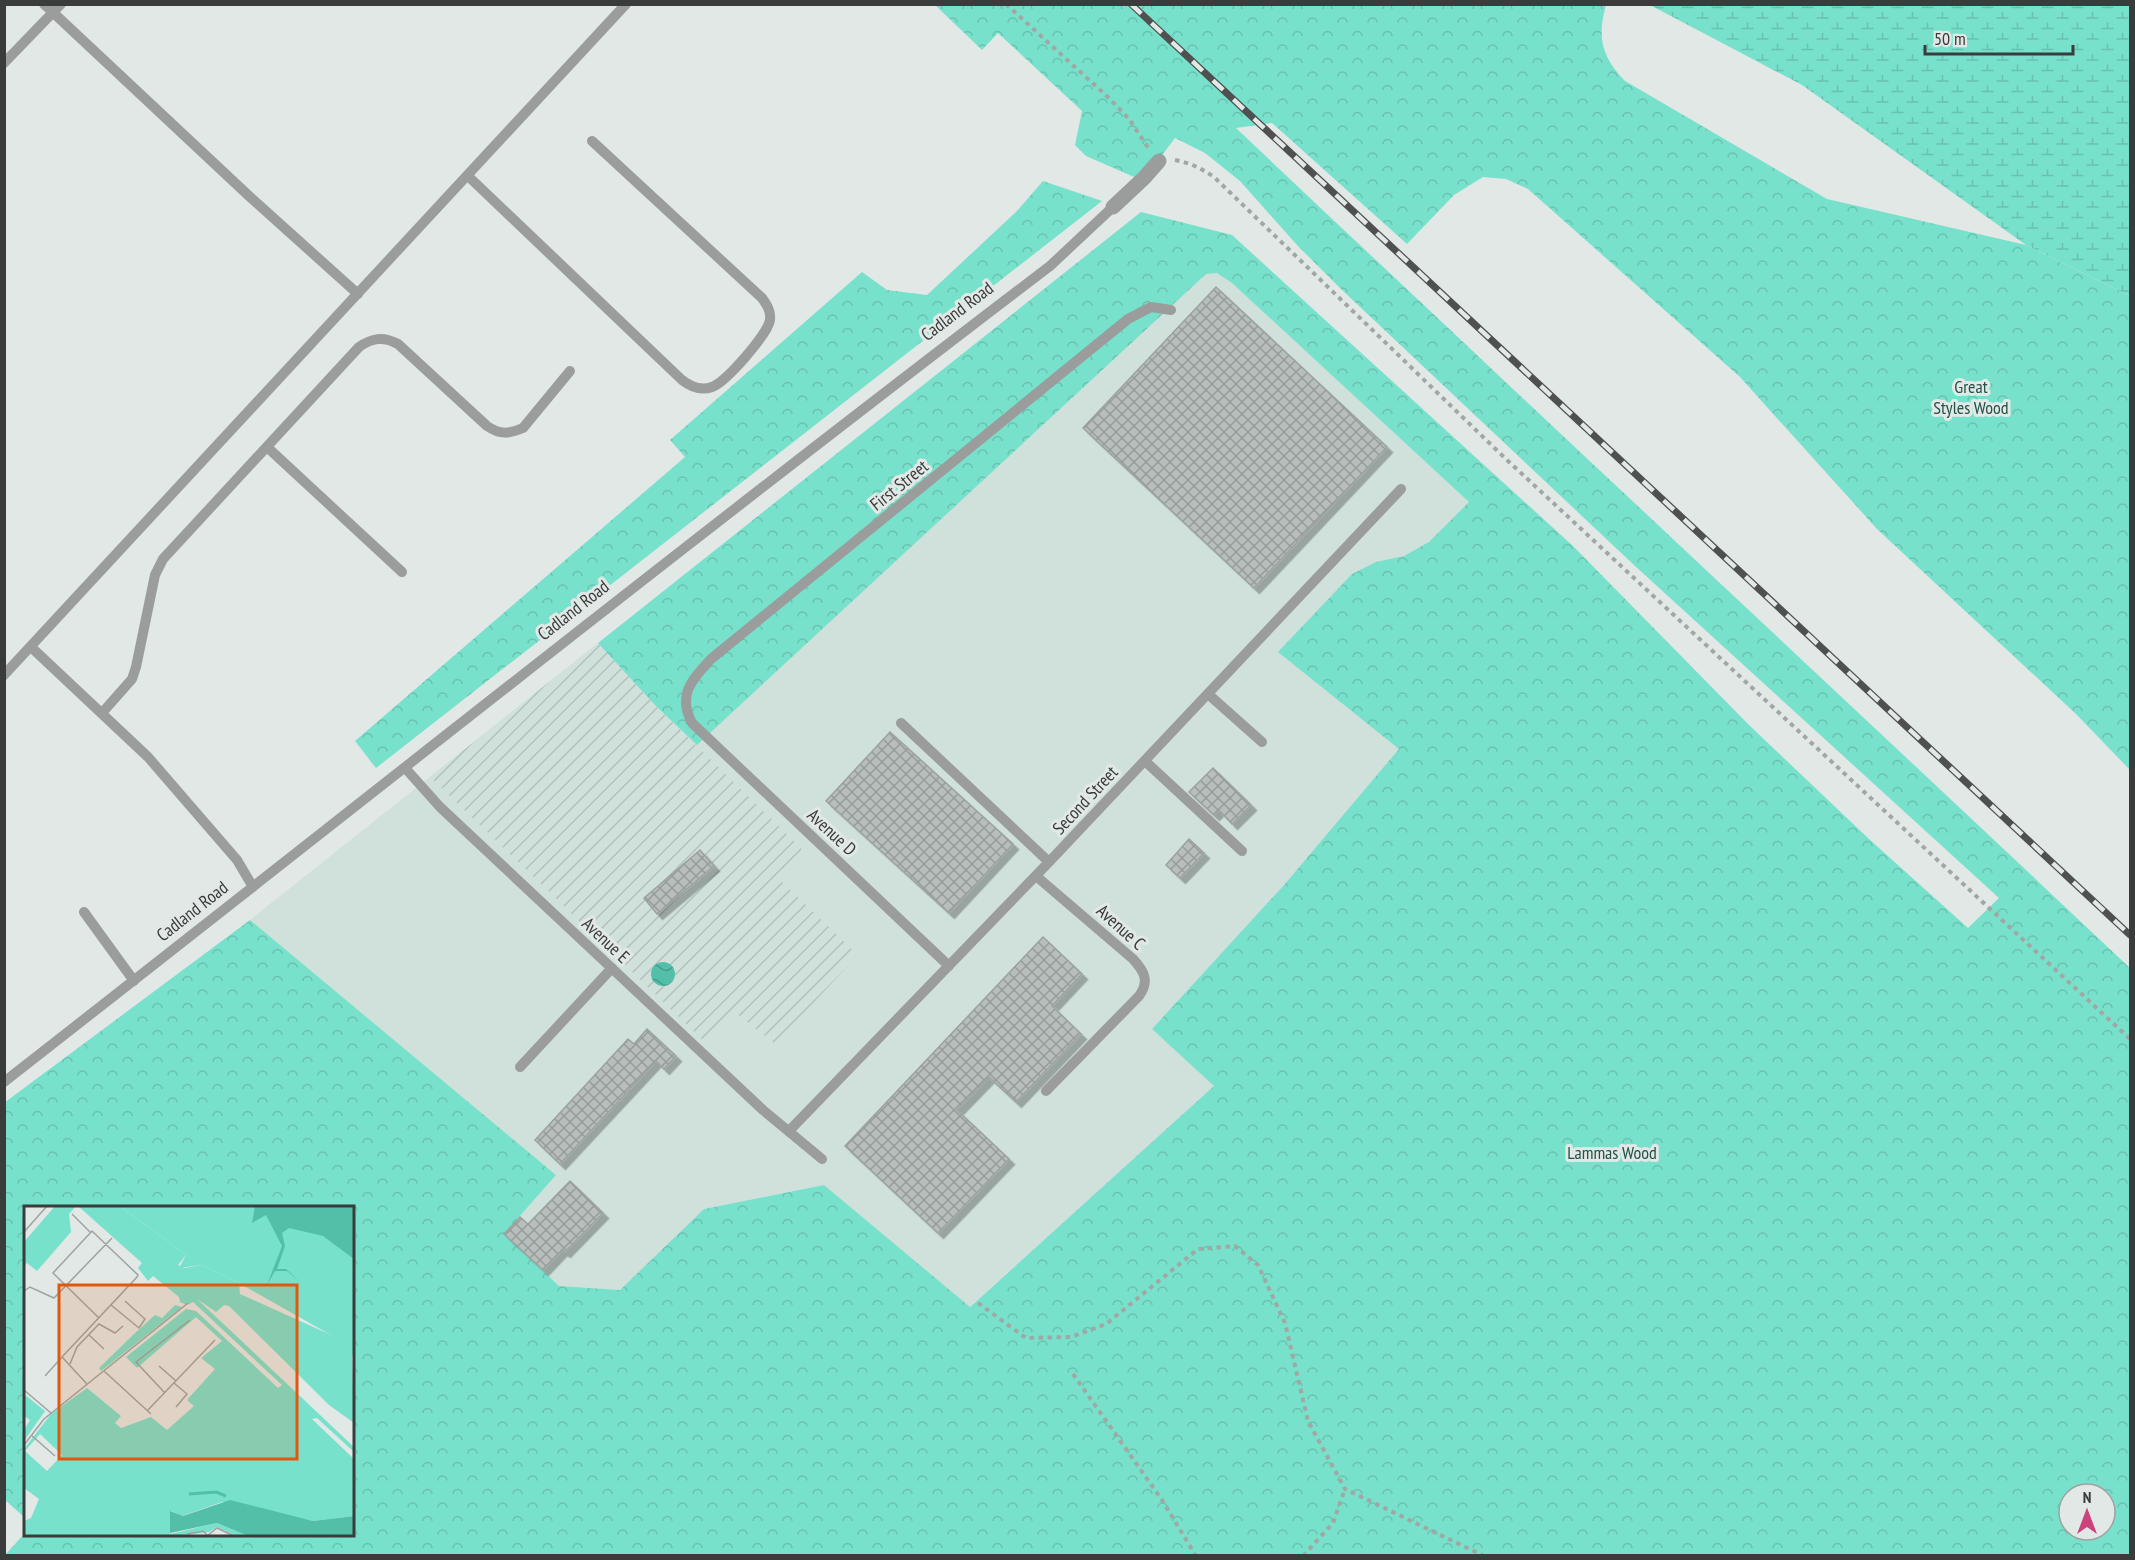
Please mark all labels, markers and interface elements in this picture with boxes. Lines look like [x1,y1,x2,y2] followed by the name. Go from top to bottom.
[1925,18,2074,56] scale bar
[1934,27,1966,50] text: 50 m
[916,276,998,346] street label: Cadland Road
[1933,375,2009,419] park label: Great Styles Wood
[865,455,933,515] street label: First Street
[533,575,613,645] street label: Cadland Road
[1047,761,1123,839] street label: Second Street
[803,804,861,860] street label: Avenue D
[152,876,232,946] street label: Cadland Road
[1092,899,1150,955] street label: Avenue C
[577,912,635,968] street label: Avenue E
[1567,1141,1657,1164] park label: Lammas Wood
[24,1206,354,1536] inset map
[2057,1482,2117,1542] north arrow
[2083,1487,2091,1507] text: N

